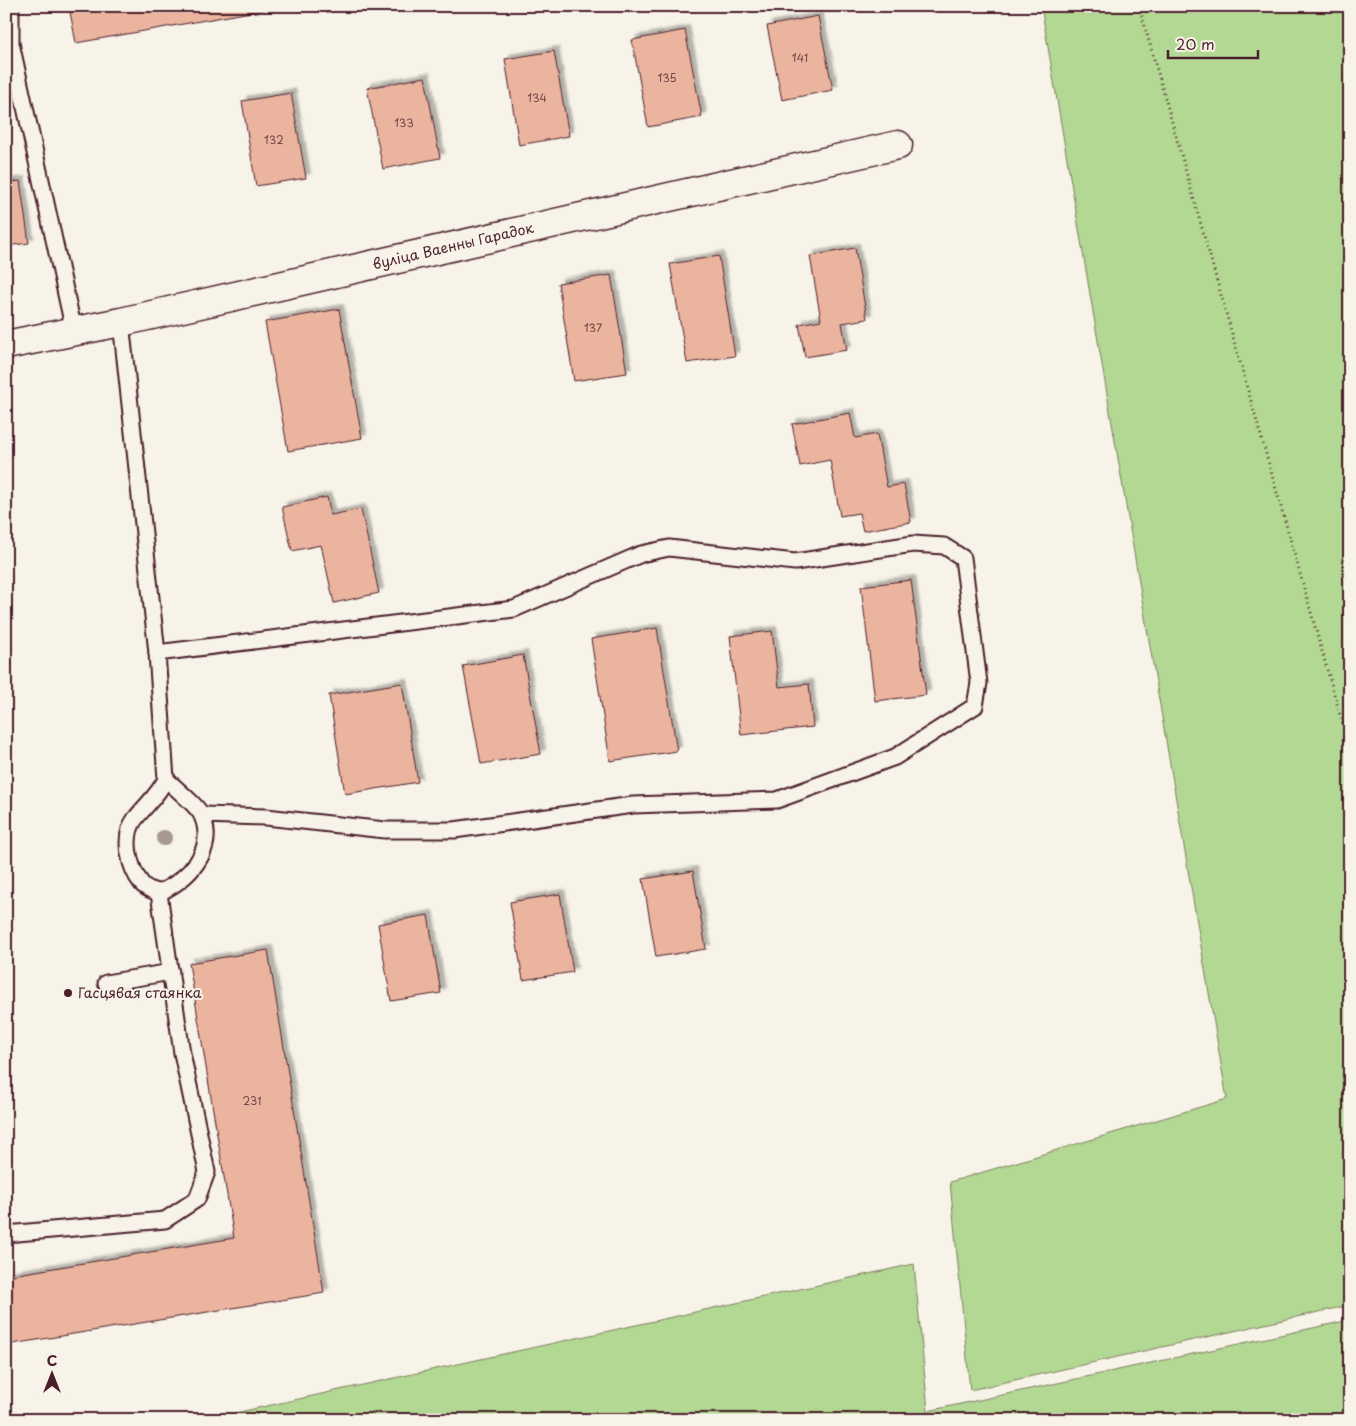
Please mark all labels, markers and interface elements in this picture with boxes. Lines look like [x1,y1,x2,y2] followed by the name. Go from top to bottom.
[1168,28,1258,60] scale bar
[1176,32,1215,55] text: 20 m
[792,49,808,66] house number: 141
[657,69,677,86] house number: 135
[527,89,547,106] house number: 134
[394,114,414,131] house number: 133
[264,131,284,148] house number: 132
[370,217,536,274] street label: вуліца Ваенны Гарадок
[584,319,602,336] house number: 137
[78,982,202,1003] place label: Гасцявая стаянка
[62,987,74,999] marker: Гасцявая стаянка
[242,1092,262,1109] house number: 231
[28,1348,78,1398] north arrow
[47,1350,57,1371] text: С

